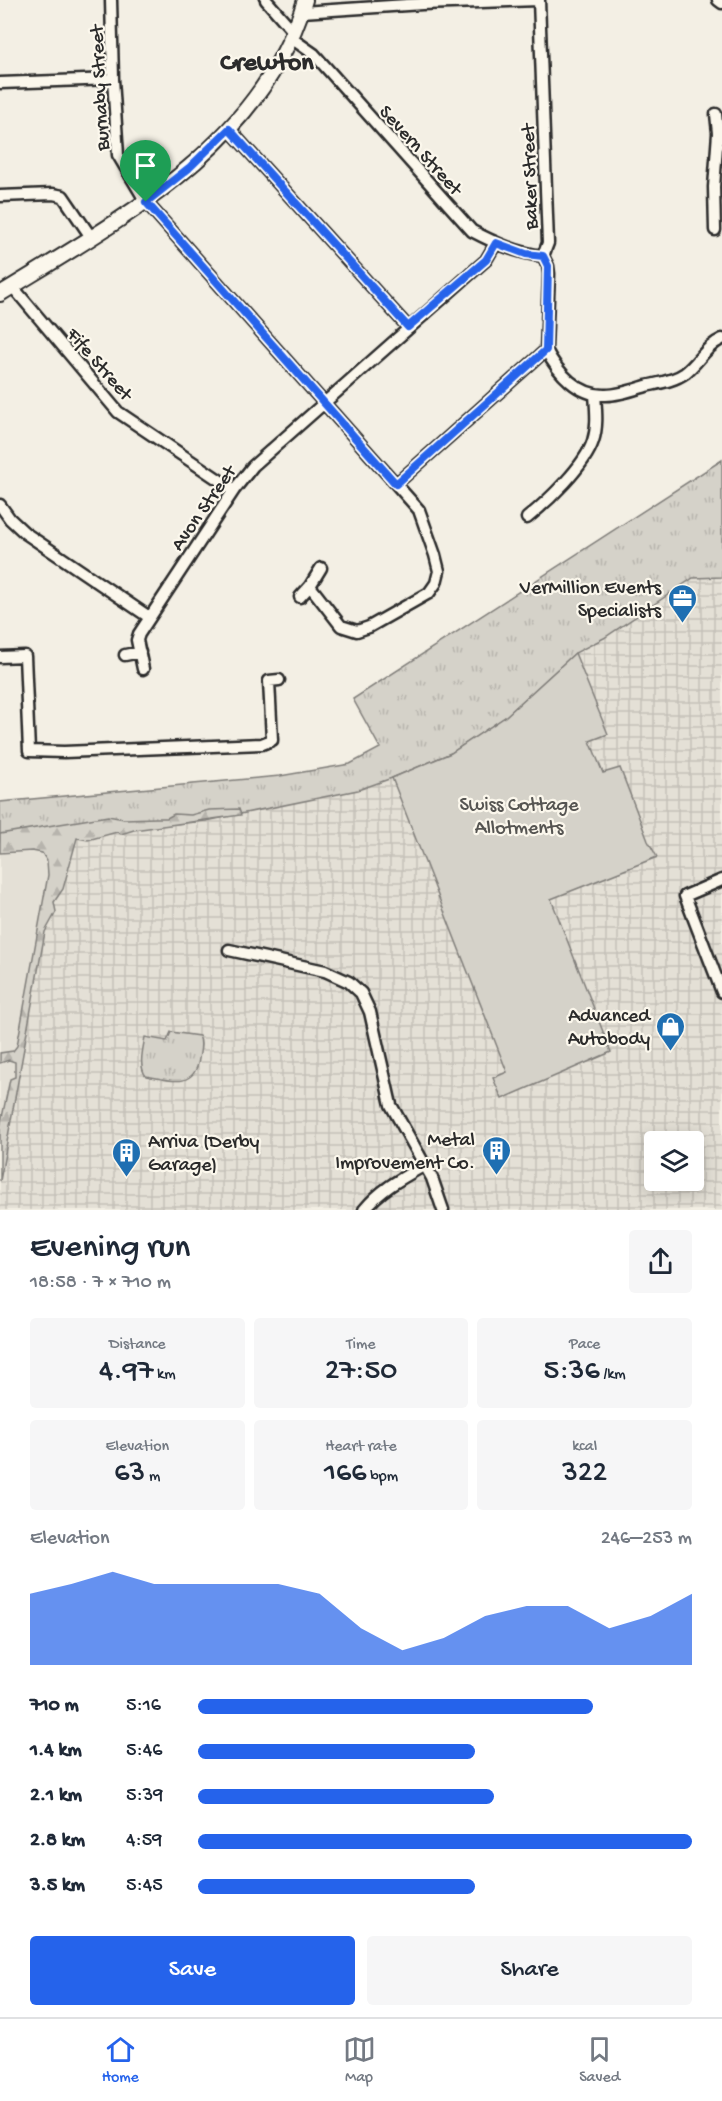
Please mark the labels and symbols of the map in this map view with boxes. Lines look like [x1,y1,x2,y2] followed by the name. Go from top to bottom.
[87,23,116,152] street label: Burnaby Street
[220,49,314,80] district label: Crewton
[373,102,467,203] street label: Severn Street
[518,122,545,231] street label: Baker Street
[120,140,171,202] pin
[60,323,137,408] street label: Fife Street
[167,461,244,556] street label: Avon Street
[519,578,662,624] place label: VerMillion Events Specialists
[666,582,698,624] office icon: VerMillion Events Specialists
[460,795,579,841] park label: Swiss Cottage Allotments
[568,1006,652,1052] place label: Advanced Autobody
[655,1010,687,1052] shop icon: Advanced Autobody
[335,1130,475,1176] place label: Metal Improvement Co.
[148,1132,260,1178] place label: Arriva (Derby Garage)
[480,1134,512,1176] building icon: Metal Improvement Co.
[111,1136,143,1178] building icon: Arriva (Derby Garage)

